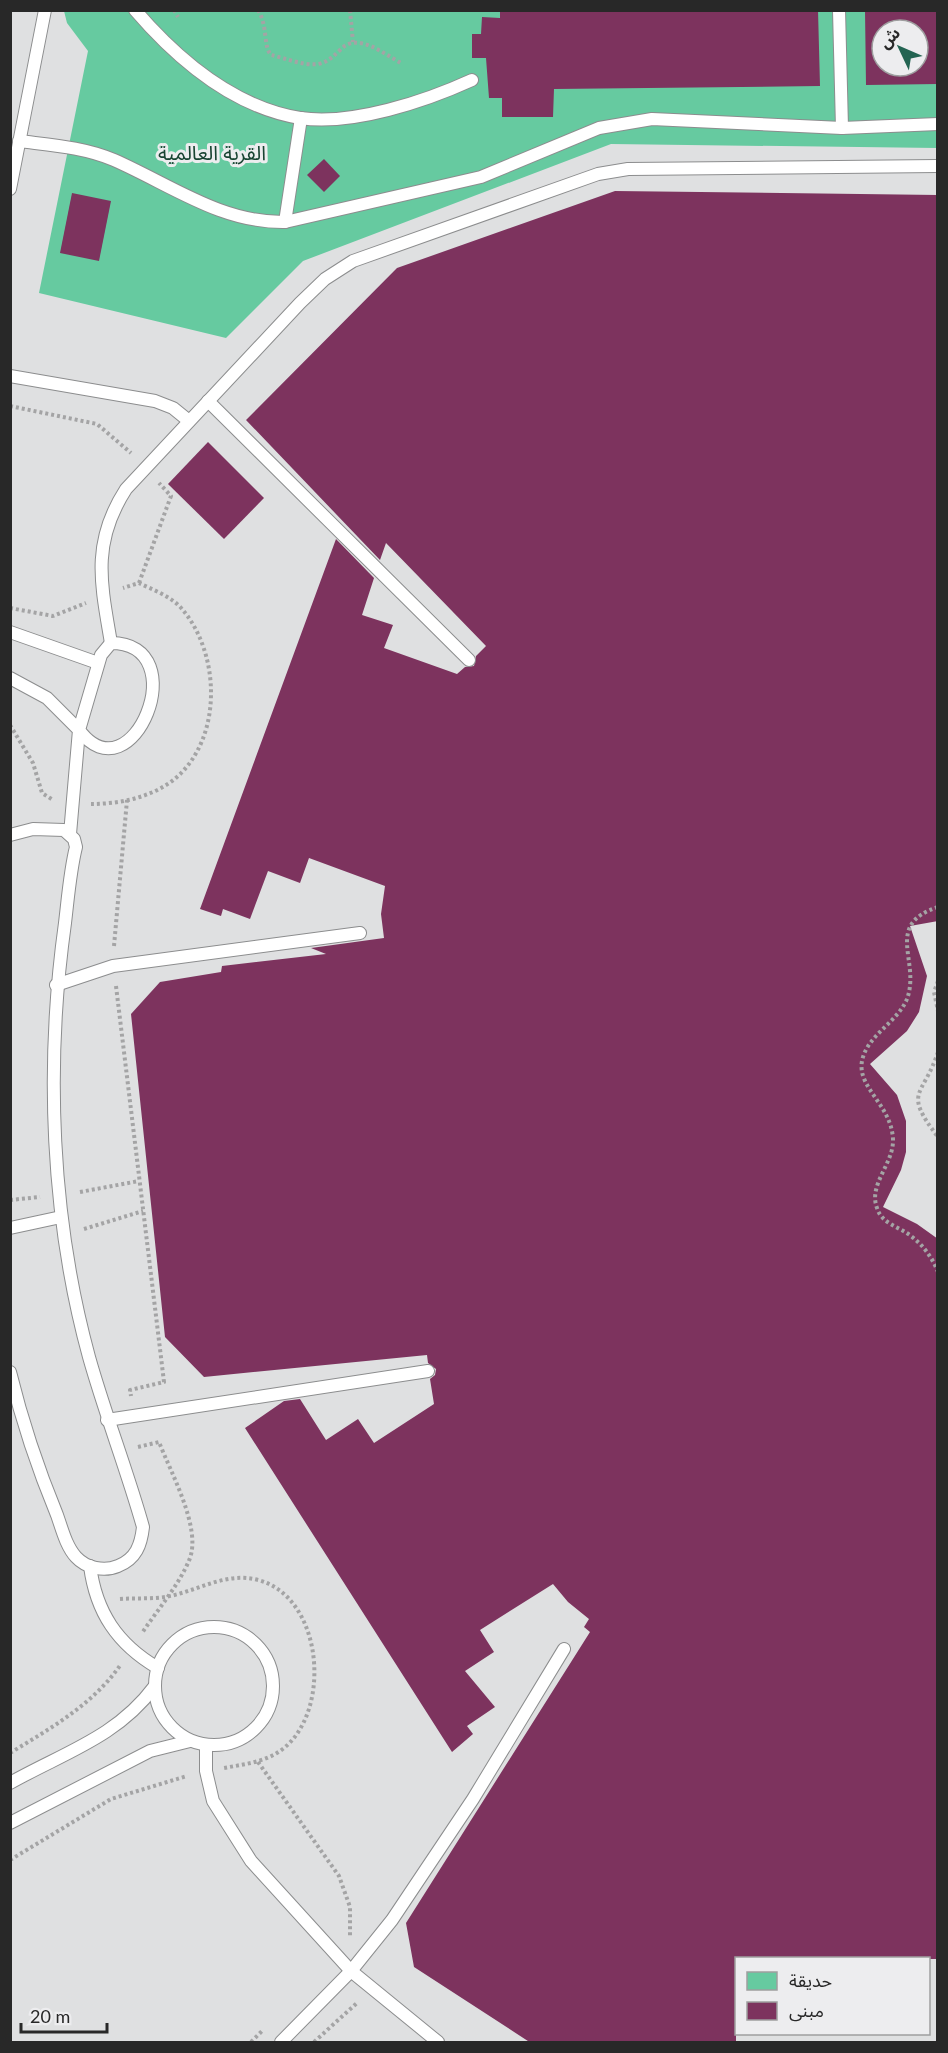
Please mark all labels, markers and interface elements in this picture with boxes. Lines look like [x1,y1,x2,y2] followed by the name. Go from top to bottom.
[870,18,930,78] north arrow
[874,23,904,52] text: ش
[158,140,266,165] park label: القرية العالمية
[735,1957,930,2035] legend
[789,1969,832,1991] text: حديقة
[21,1996,106,2034] scale bar
[789,1999,824,2022] text: مبنى
[30,2005,70,2027] text: 20 m

